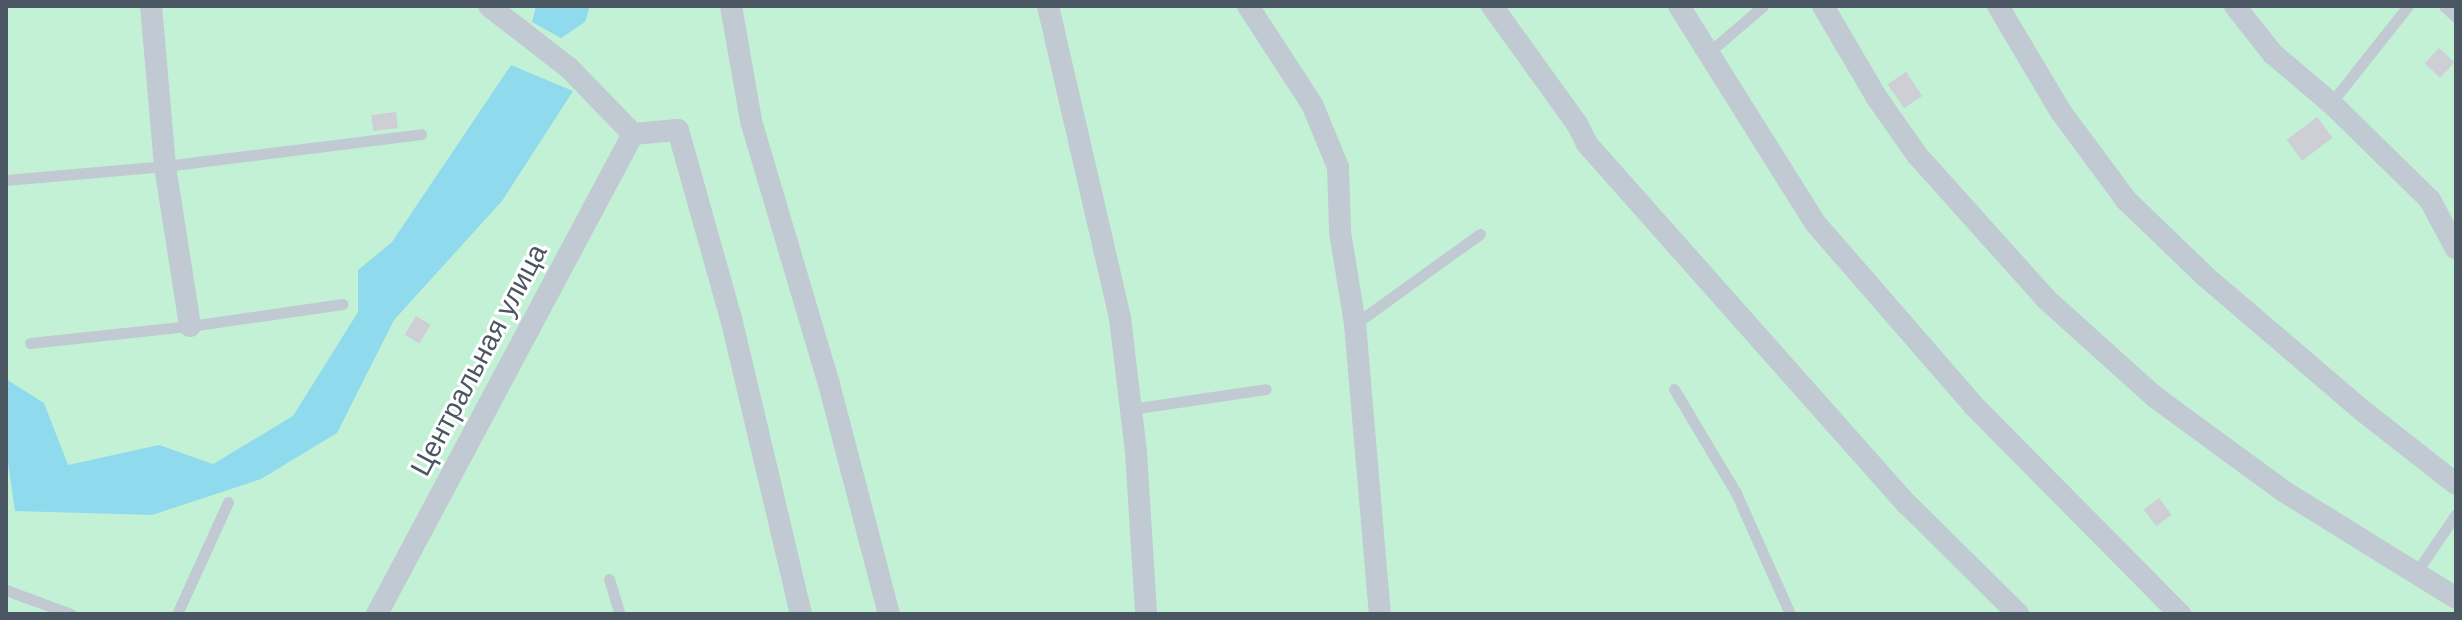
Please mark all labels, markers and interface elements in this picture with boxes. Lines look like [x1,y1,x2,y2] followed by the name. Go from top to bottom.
[404,238,554,482] street label: Центральная улица

